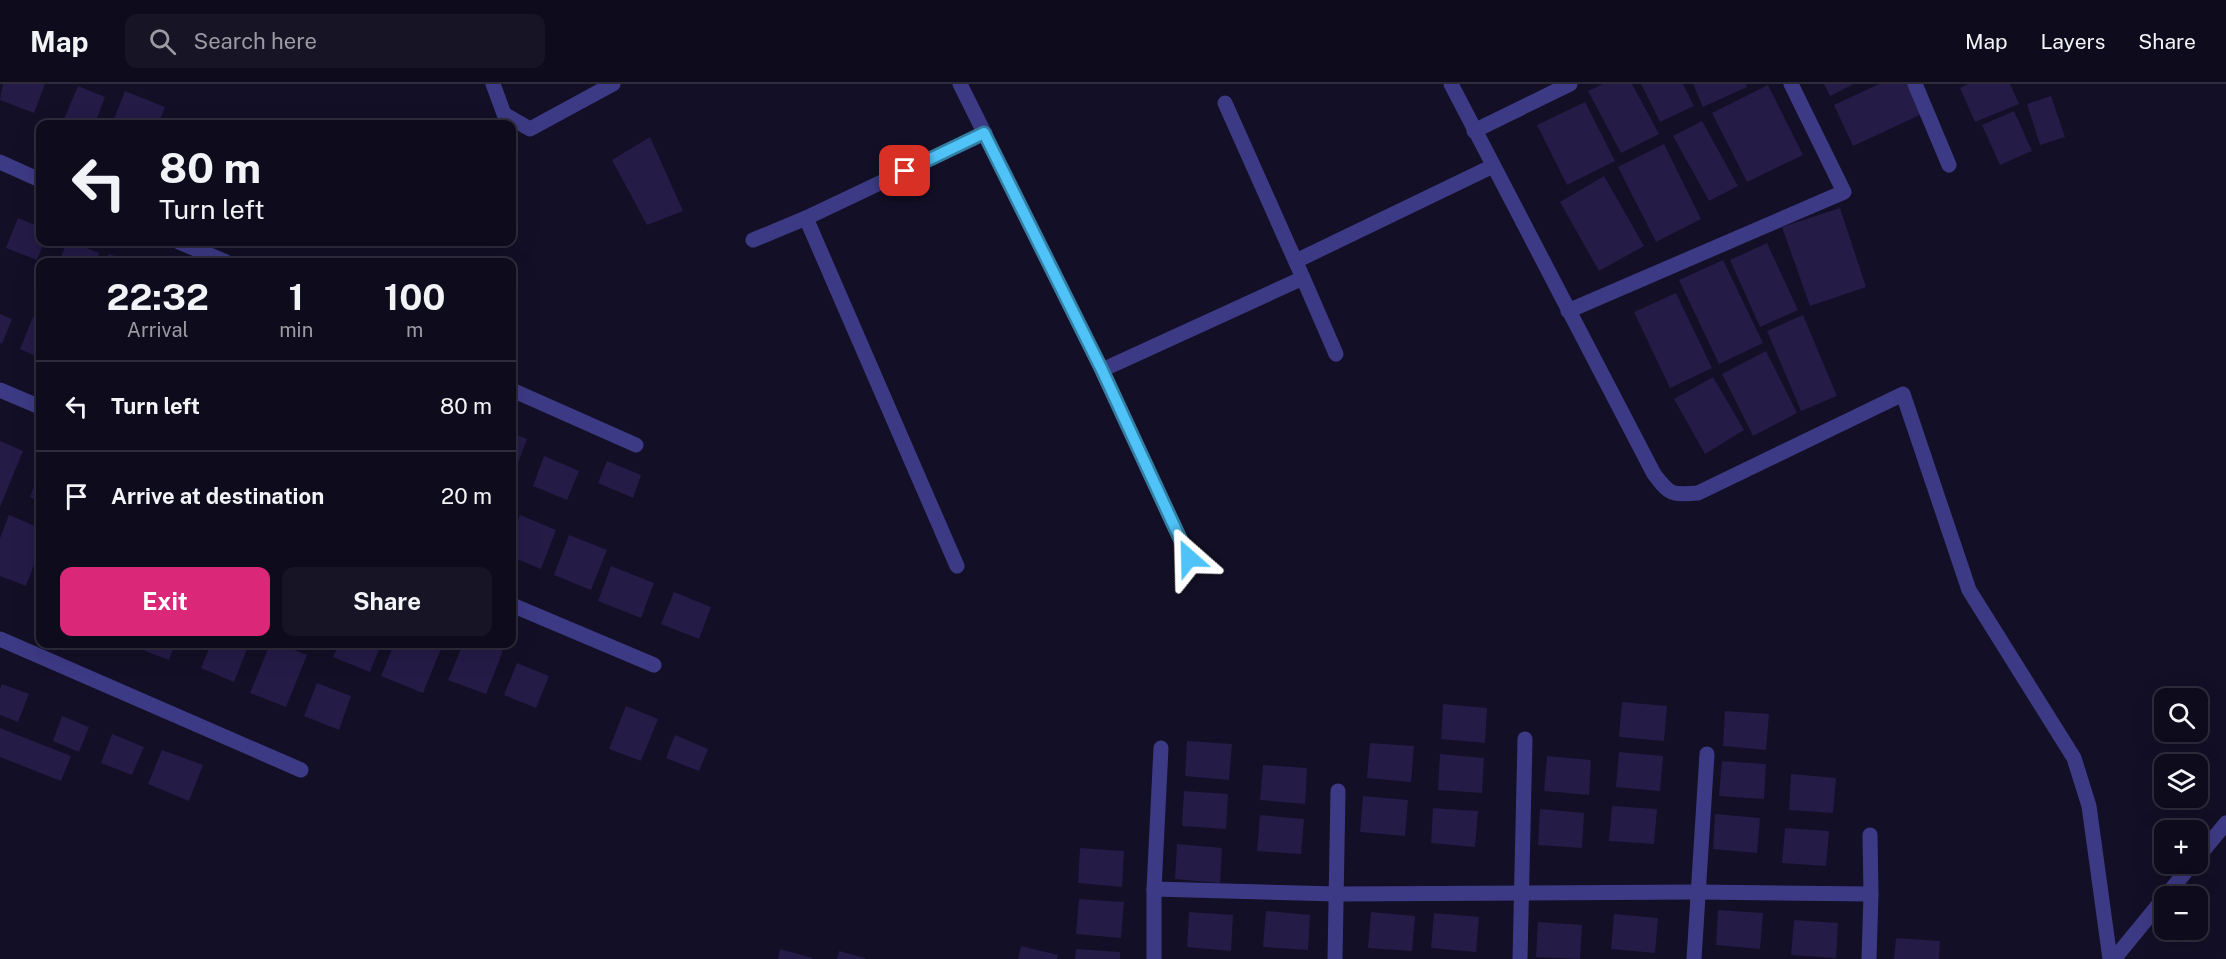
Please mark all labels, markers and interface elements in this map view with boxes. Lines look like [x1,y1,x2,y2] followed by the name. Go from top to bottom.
[125,14,545,68] search box
[30,25,89,58] text: Map
[146,25,179,58] icon: search
[194,28,317,54] text: Search here
[1965,29,2008,54] text: Map
[2041,29,2105,54] text: Layers
[2138,29,2196,54] text: Share
[159,143,261,192] text: 80 m
[60,144,138,222] icon: left
[879,145,930,196] pin
[888,154,921,187] icon: arrive
[159,193,265,225] text: Turn left
[107,276,209,318] text: 22:32
[289,276,304,318] text: 1
[384,276,445,318] text: 100
[127,318,189,342] text: Arrival
[279,318,313,342] text: min
[406,318,423,342] text: m
[60,390,93,423] icon: left
[111,393,200,419] text: Turn left
[440,393,492,419] text: 80 m
[60,480,93,513] icon: arrive
[111,483,324,509] text: Arrive at destination
[441,483,492,509] text: 20 m
[1157,526,1221,590] position arrow
[60,567,270,636] button: Exit
[282,567,492,636] button: Share
[2154,688,2208,940] map controls
[2154,688,2208,742] button: search
[2154,754,2208,808] button: layers
[2154,820,2208,874] button: +
[2154,886,2208,940] button: −

